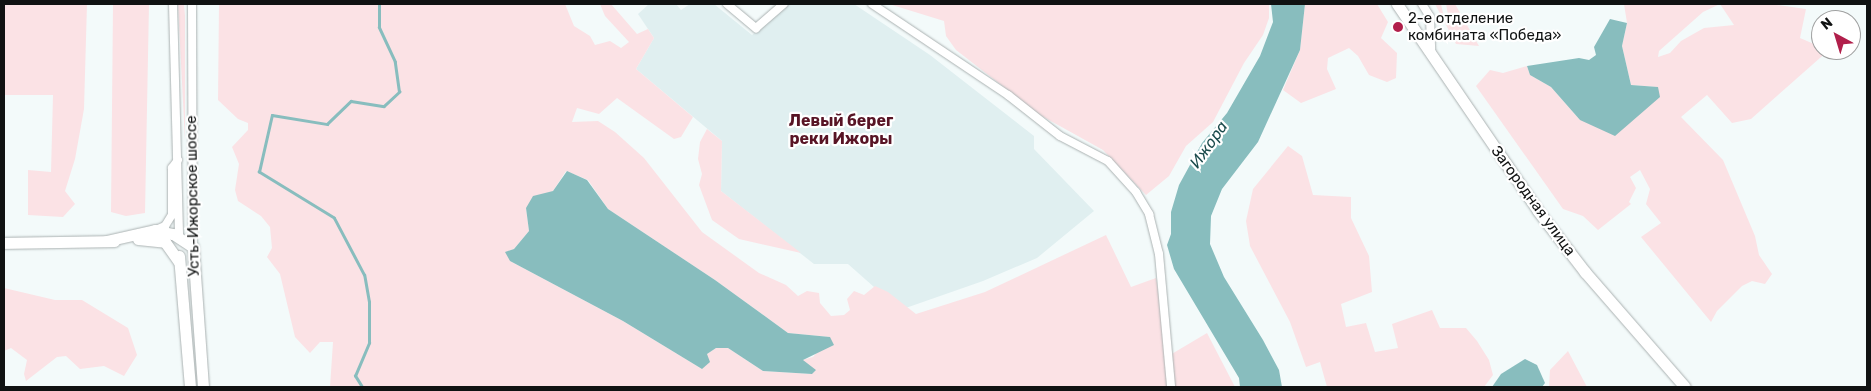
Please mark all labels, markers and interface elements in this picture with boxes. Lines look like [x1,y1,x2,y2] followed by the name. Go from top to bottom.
[1408,9,1561,44] place label: 2-е отделение комбината «Победа»
[1811,10,1861,60] north arrow
[1818,14,1836,34] text: N
[1392,21,1404,33] marker: 2-е отделение комбината «Победа»
[789,111,893,149] district label: Левый берег реки Ижоры
[183,115,203,277] street label: Усть-Ижорское шоссе
[1186,118,1232,172] water label: Ижора
[1487,143,1579,259] street label: Загородная улица

